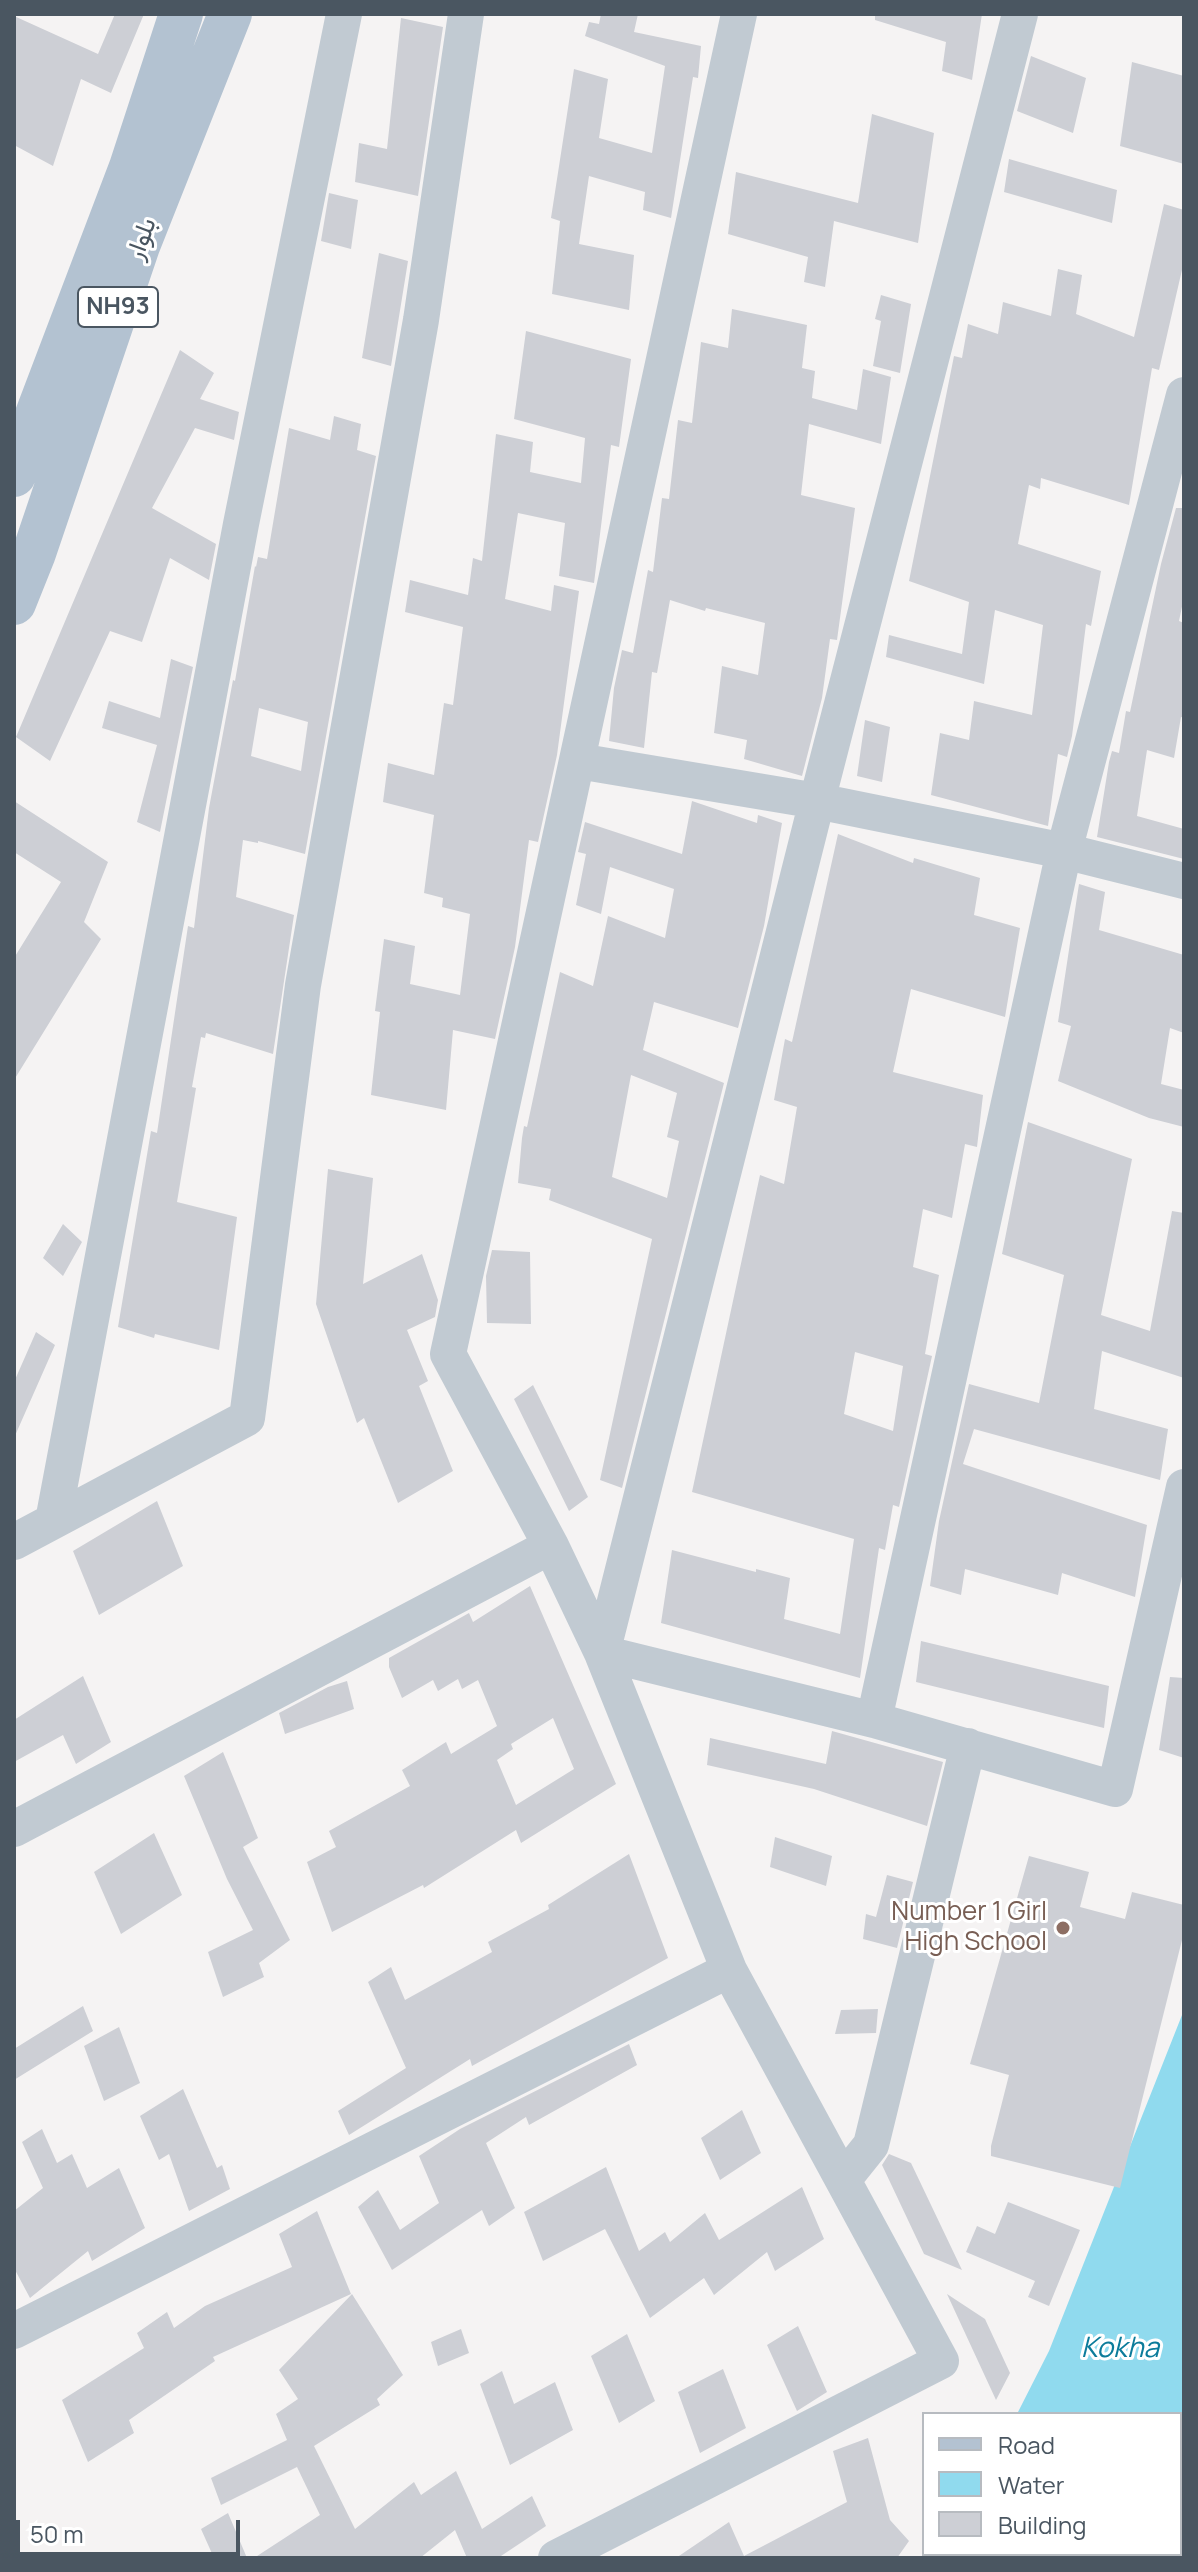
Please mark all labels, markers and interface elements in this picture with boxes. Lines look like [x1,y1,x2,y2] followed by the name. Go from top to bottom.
[120,214,164,264] street label: بلوار
[78,287,158,327] road number: NH93
[891,1897,1047,1958] place label: Number 1 Girl High School
[1054,1919,1072,1937] marker: Number 1 Girl High School
[1081,2332,1159,2366] water label: Kokha
[922,2412,1182,2556] legend
[998,2428,1055,2461] text: Road
[998,2468,1065,2501] text: Water
[20,2504,244,2554] scale bar
[998,2508,1086,2541] text: Building
[30,2517,84,2550] text: 50 m

